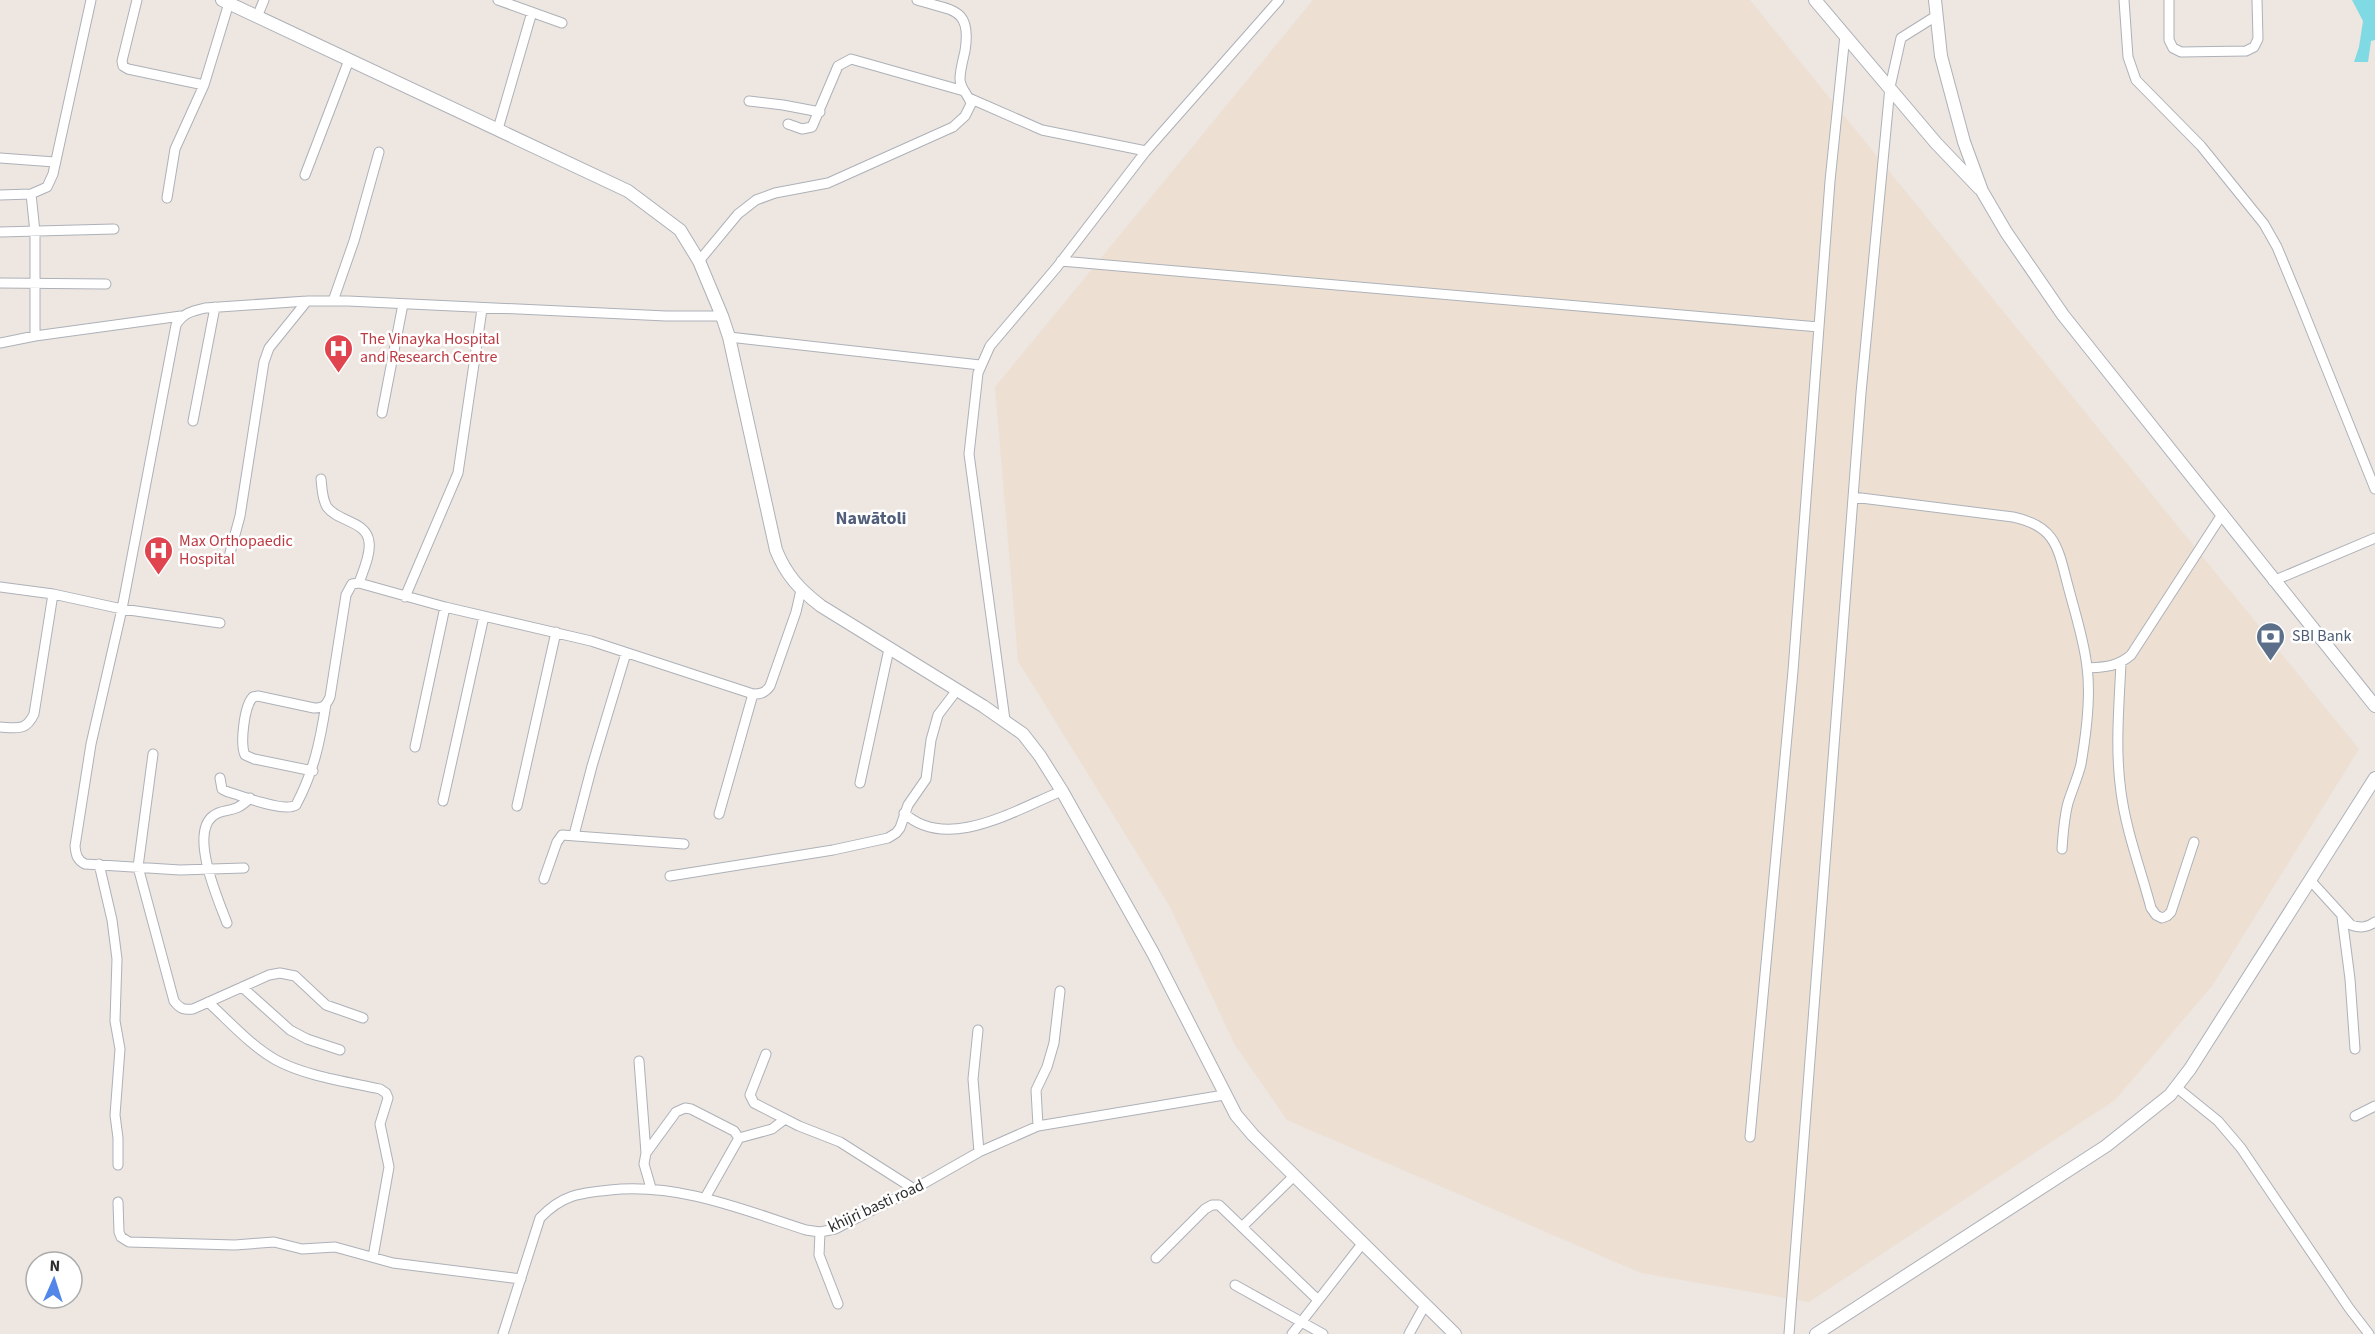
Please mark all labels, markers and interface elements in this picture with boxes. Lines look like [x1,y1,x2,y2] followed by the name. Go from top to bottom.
[360,328,500,368] place label: The Vinayka Hospital and Research Centre
[323,332,355,374] hospital icon: The Vinayka Hospital and Research Centre
[835,506,907,531] district label: Nawātoli
[179,530,293,570] place label: Max Orthopaedic Hospital
[142,534,174,576] hospital icon: Max Orthopaedic Hospital
[2255,620,2287,662] bank icon: SBI Bank
[2292,625,2352,647] place label: SBI Bank
[824,1174,928,1238] street label: khijri basti road
[24,1250,84,1310] north arrow
[49,1255,61,1277] text: N

